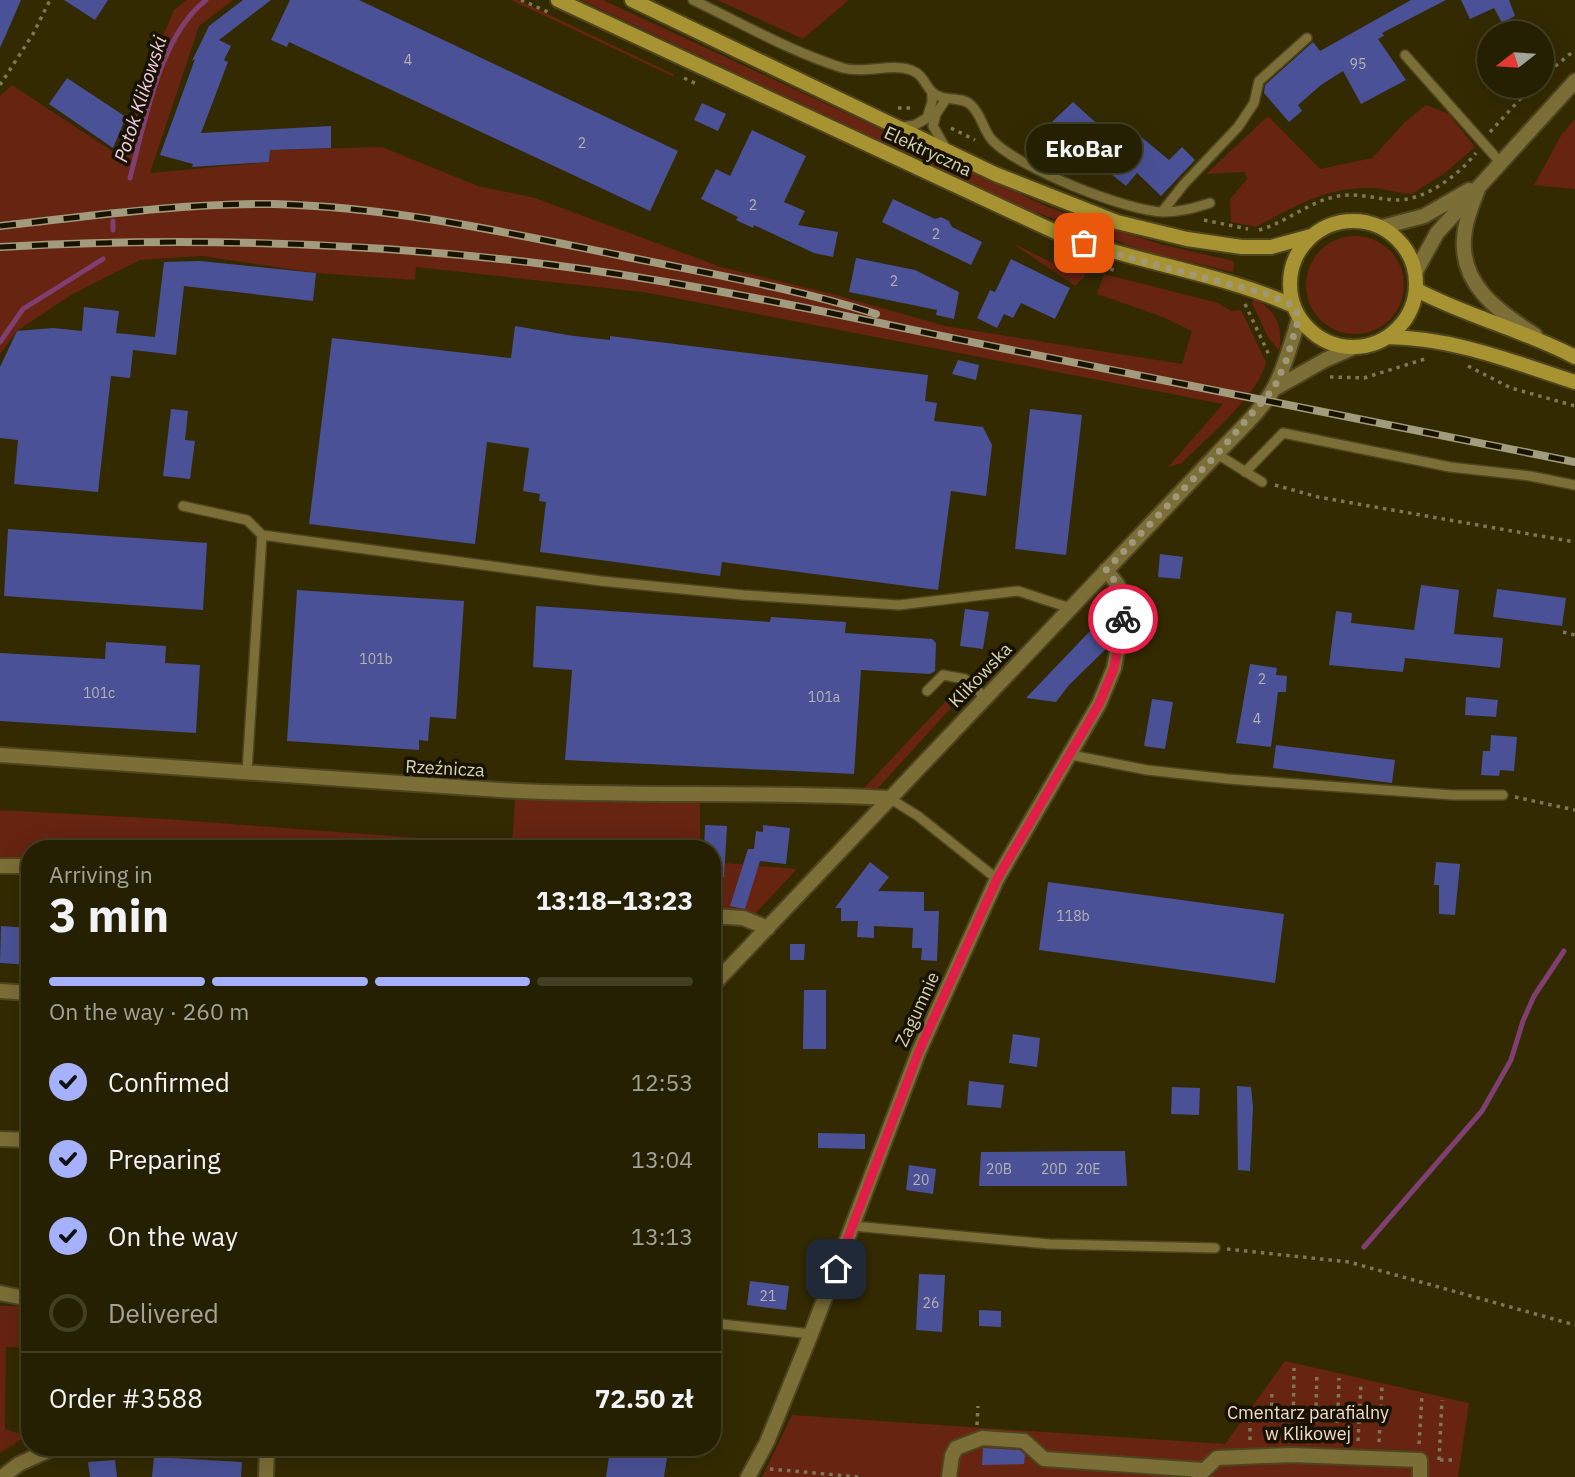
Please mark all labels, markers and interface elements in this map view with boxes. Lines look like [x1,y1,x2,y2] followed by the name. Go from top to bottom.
[1477,21,1554,98] north arrow
[1477,21,1554,98] map controls
[108,32,172,165] water label: Potok Klikowski
[404,51,412,69] house number: 4
[1350,55,1366,73] house number: 95
[881,121,976,181] street label: Elektryczna
[1026,124,1142,173] callout: EkoBar
[1045,133,1123,163] text: EkoBar
[578,134,586,152] house number: 2
[749,196,757,214] house number: 2
[1054,213,1114,273] pin
[1065,224,1103,262] icon: bag
[932,225,940,243] house number: 2
[890,272,898,290] house number: 2
[1088,584,1158,654] courier
[1104,600,1142,638] icon: bike
[943,637,1017,712] street label: Klikowska
[359,650,393,668] house number: 101b
[1258,670,1266,688] house number: 2
[83,684,115,702] house number: 101c
[808,688,841,706] house number: 101a
[1253,710,1261,728] house number: 4
[405,754,486,782] street label: Rzeźnicza
[49,859,153,889] text: Arriving in
[536,883,693,917] text: 13:18–13:23
[49,885,169,945] text: 3 min
[1056,907,1090,925] house number: 118b
[890,968,944,1050] street label: Zagumnie
[49,996,249,1026] text: On the way · 260 m
[49,1063,87,1101] icon: check
[108,1065,230,1099] text: Confirmed
[631,1067,693,1097] text: 12:53
[49,1140,87,1178] icon: check
[108,1142,221,1176] text: Preparing
[631,1144,693,1174] text: 13:04
[986,1160,1012,1178] house number: 20B
[1041,1160,1067,1178] house number: 20D
[1076,1160,1100,1178] house number: 20E
[913,1171,929,1189] house number: 20
[49,1217,87,1255] icon: check
[108,1219,238,1253] text: On the way
[631,1221,693,1251] text: 13:13
[806,1239,866,1299] pin
[817,1250,855,1288] icon: home
[760,1287,776,1305] house number: 21
[923,1294,939,1312] house number: 26
[108,1296,219,1330] text: Delivered
[49,1381,203,1415] text: Order #3588
[595,1381,693,1415] text: 72.50 zł
[1227,1401,1389,1445] park label: Cmentarz parafialny w Klikowej

